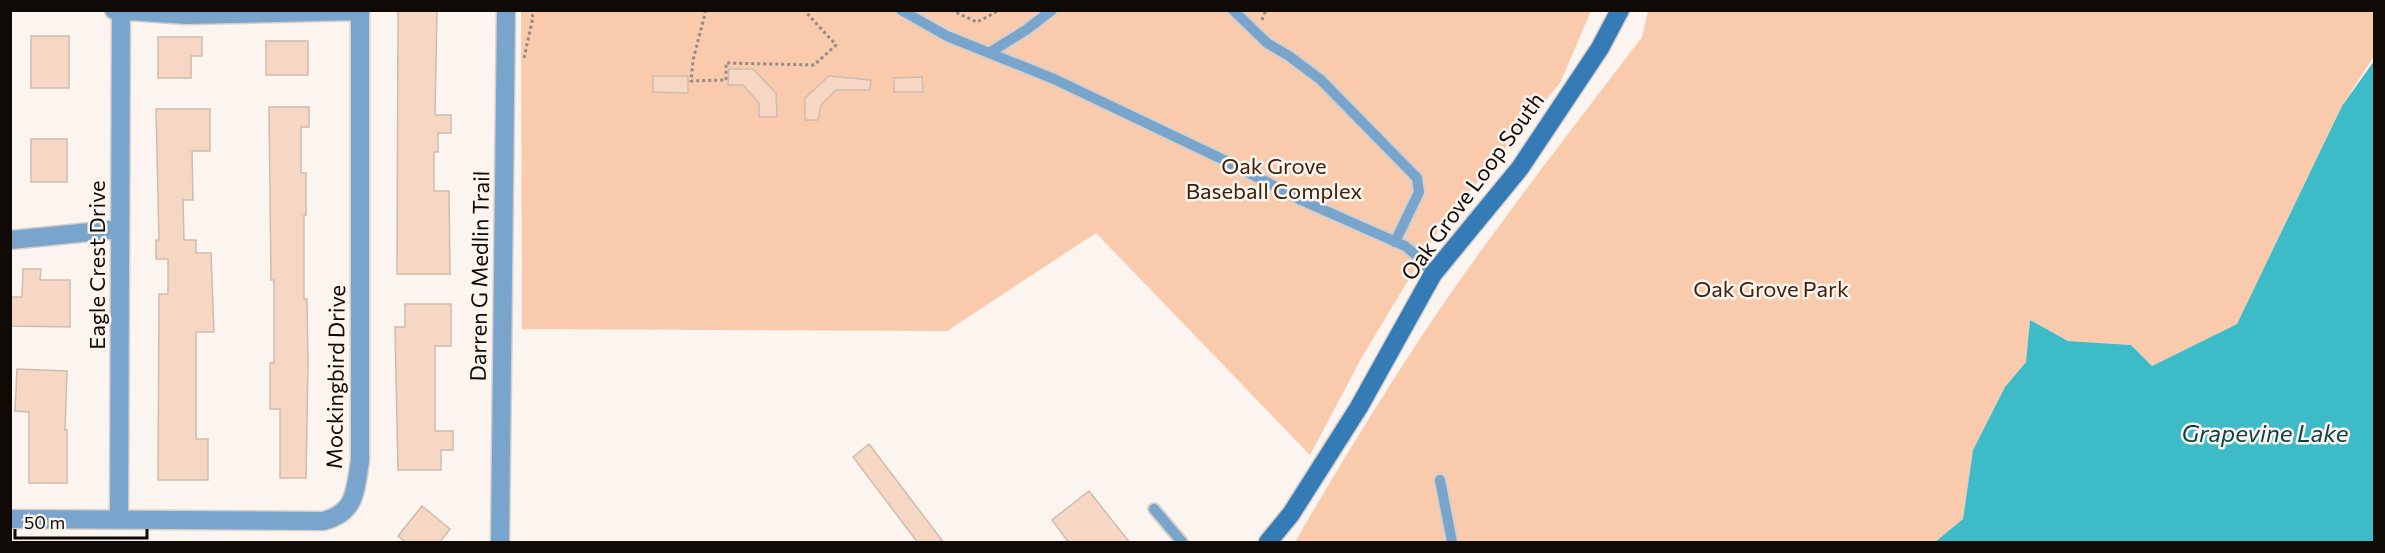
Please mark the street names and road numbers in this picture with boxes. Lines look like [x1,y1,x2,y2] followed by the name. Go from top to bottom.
[1395,87,1549,285] street label: Oak Grove Loop South
[464,170,494,382] street label: Darren G Medlin Trail
[83,180,110,350] street label: Eagle Crest Drive
[320,285,350,469] street label: Mockingbird Drive

